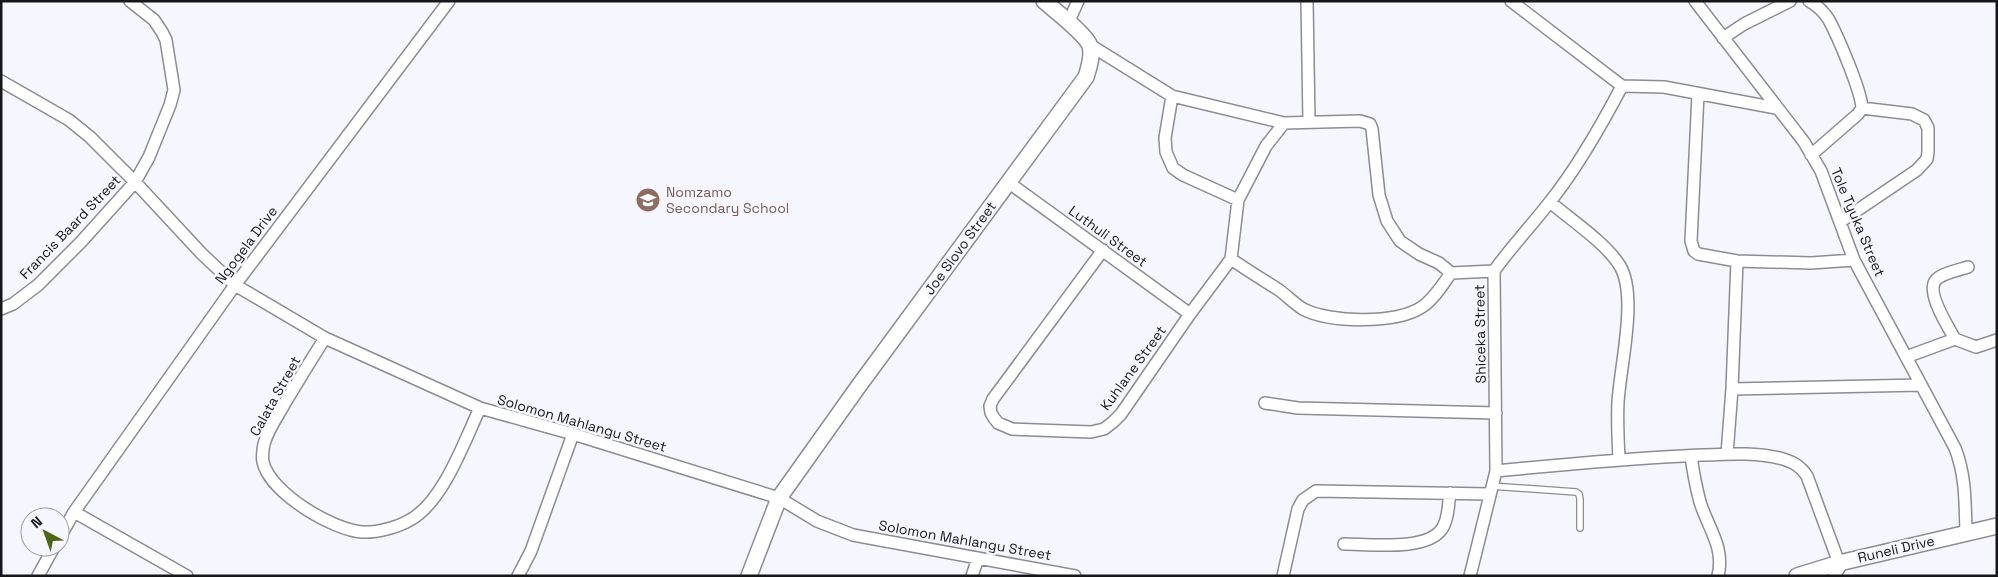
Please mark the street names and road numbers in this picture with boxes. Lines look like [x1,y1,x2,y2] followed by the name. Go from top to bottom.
[1827,165,1889,279] street label: Tole Tyuka Street
[16,171,124,283] street label: Francis Baard Street
[920,198,1000,298] street label: Joe Slovo Street
[1065,201,1151,271] street label: Luthuli Street
[211,203,281,287] street label: Ngogela Drive
[1470,284,1490,384] street label: Shiceka Street
[1096,322,1170,414] street label: Kuhlane Street
[246,353,304,439] street label: Calata Street
[495,390,669,456] street label: Solomon Mahlangu Street
[877,516,1053,564] street label: Solomon Mahlangu Street
[1856,531,1936,567] street label: Runeli Drive

